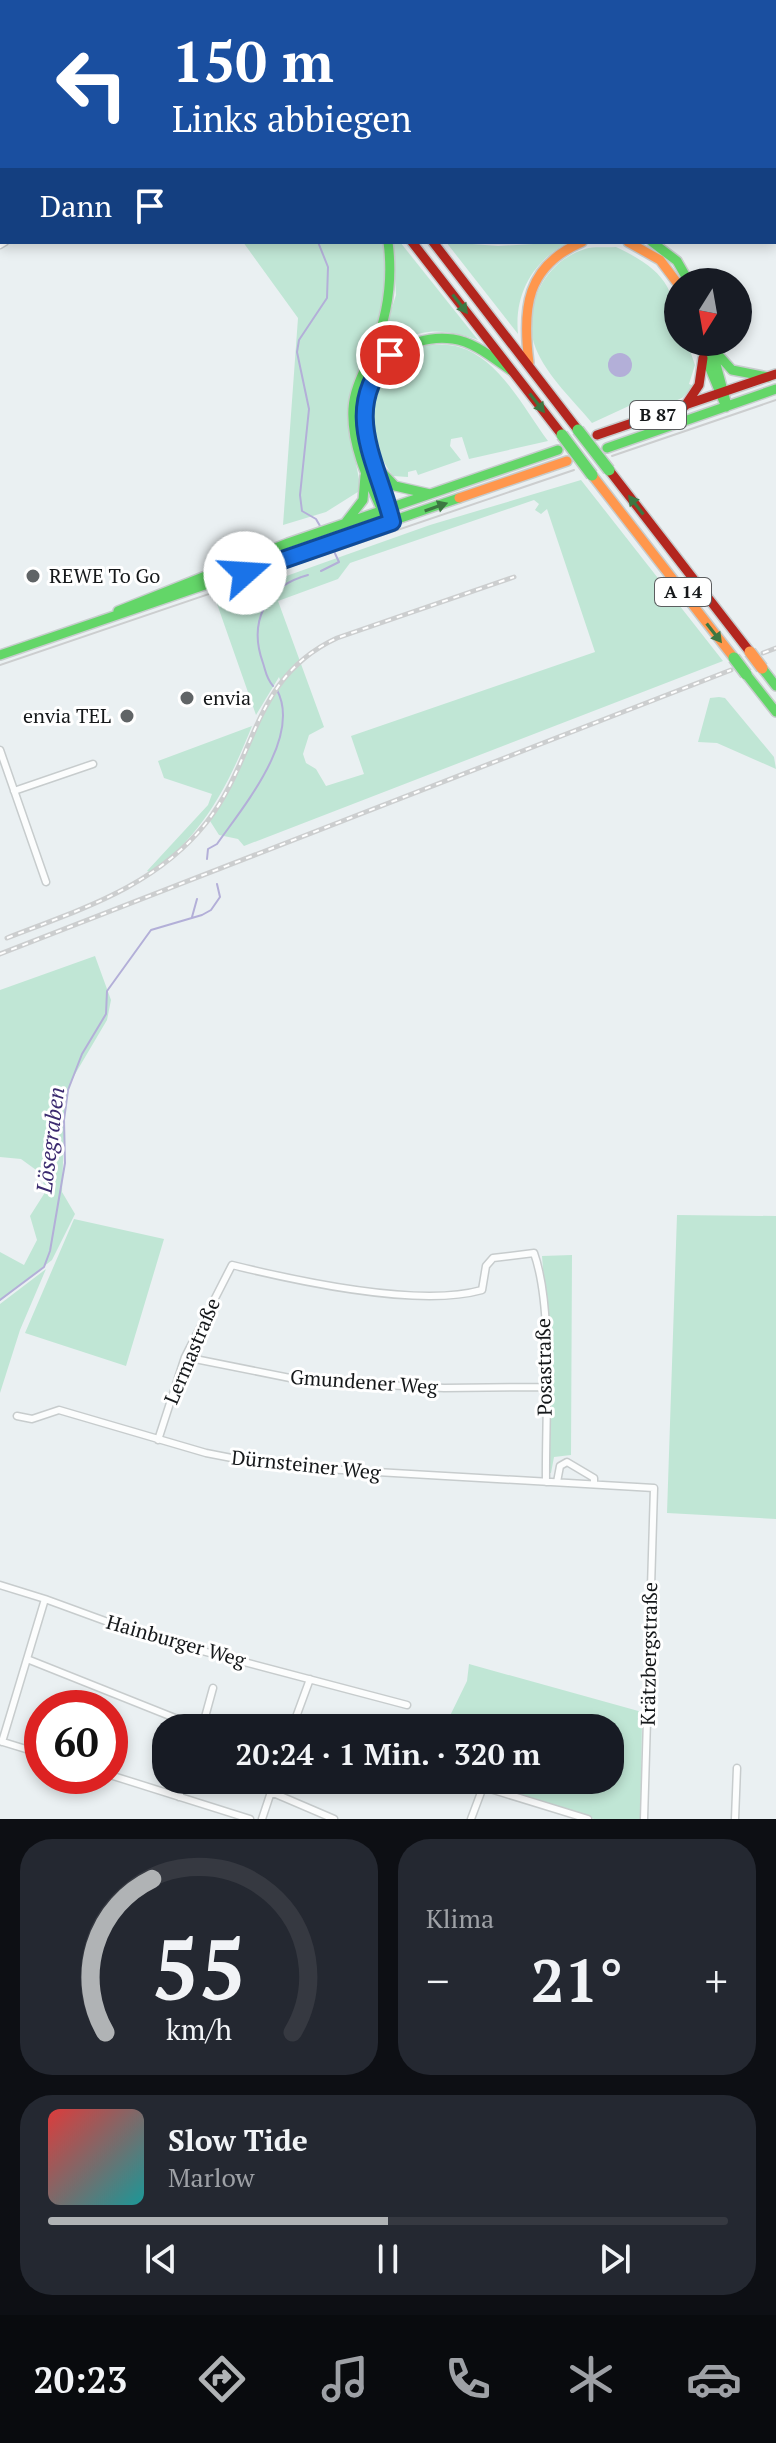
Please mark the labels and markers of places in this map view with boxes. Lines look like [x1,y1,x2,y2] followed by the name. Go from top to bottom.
[356,321,424,389] pin
[49,562,160,589] place label: REWE To Go
[24,567,42,585] marker: REWE To Go
[203,684,251,711] place label: envia
[178,689,196,707] marker: envia
[23,702,111,729] place label: envia TEL
[118,707,136,725] marker: envia TEL

